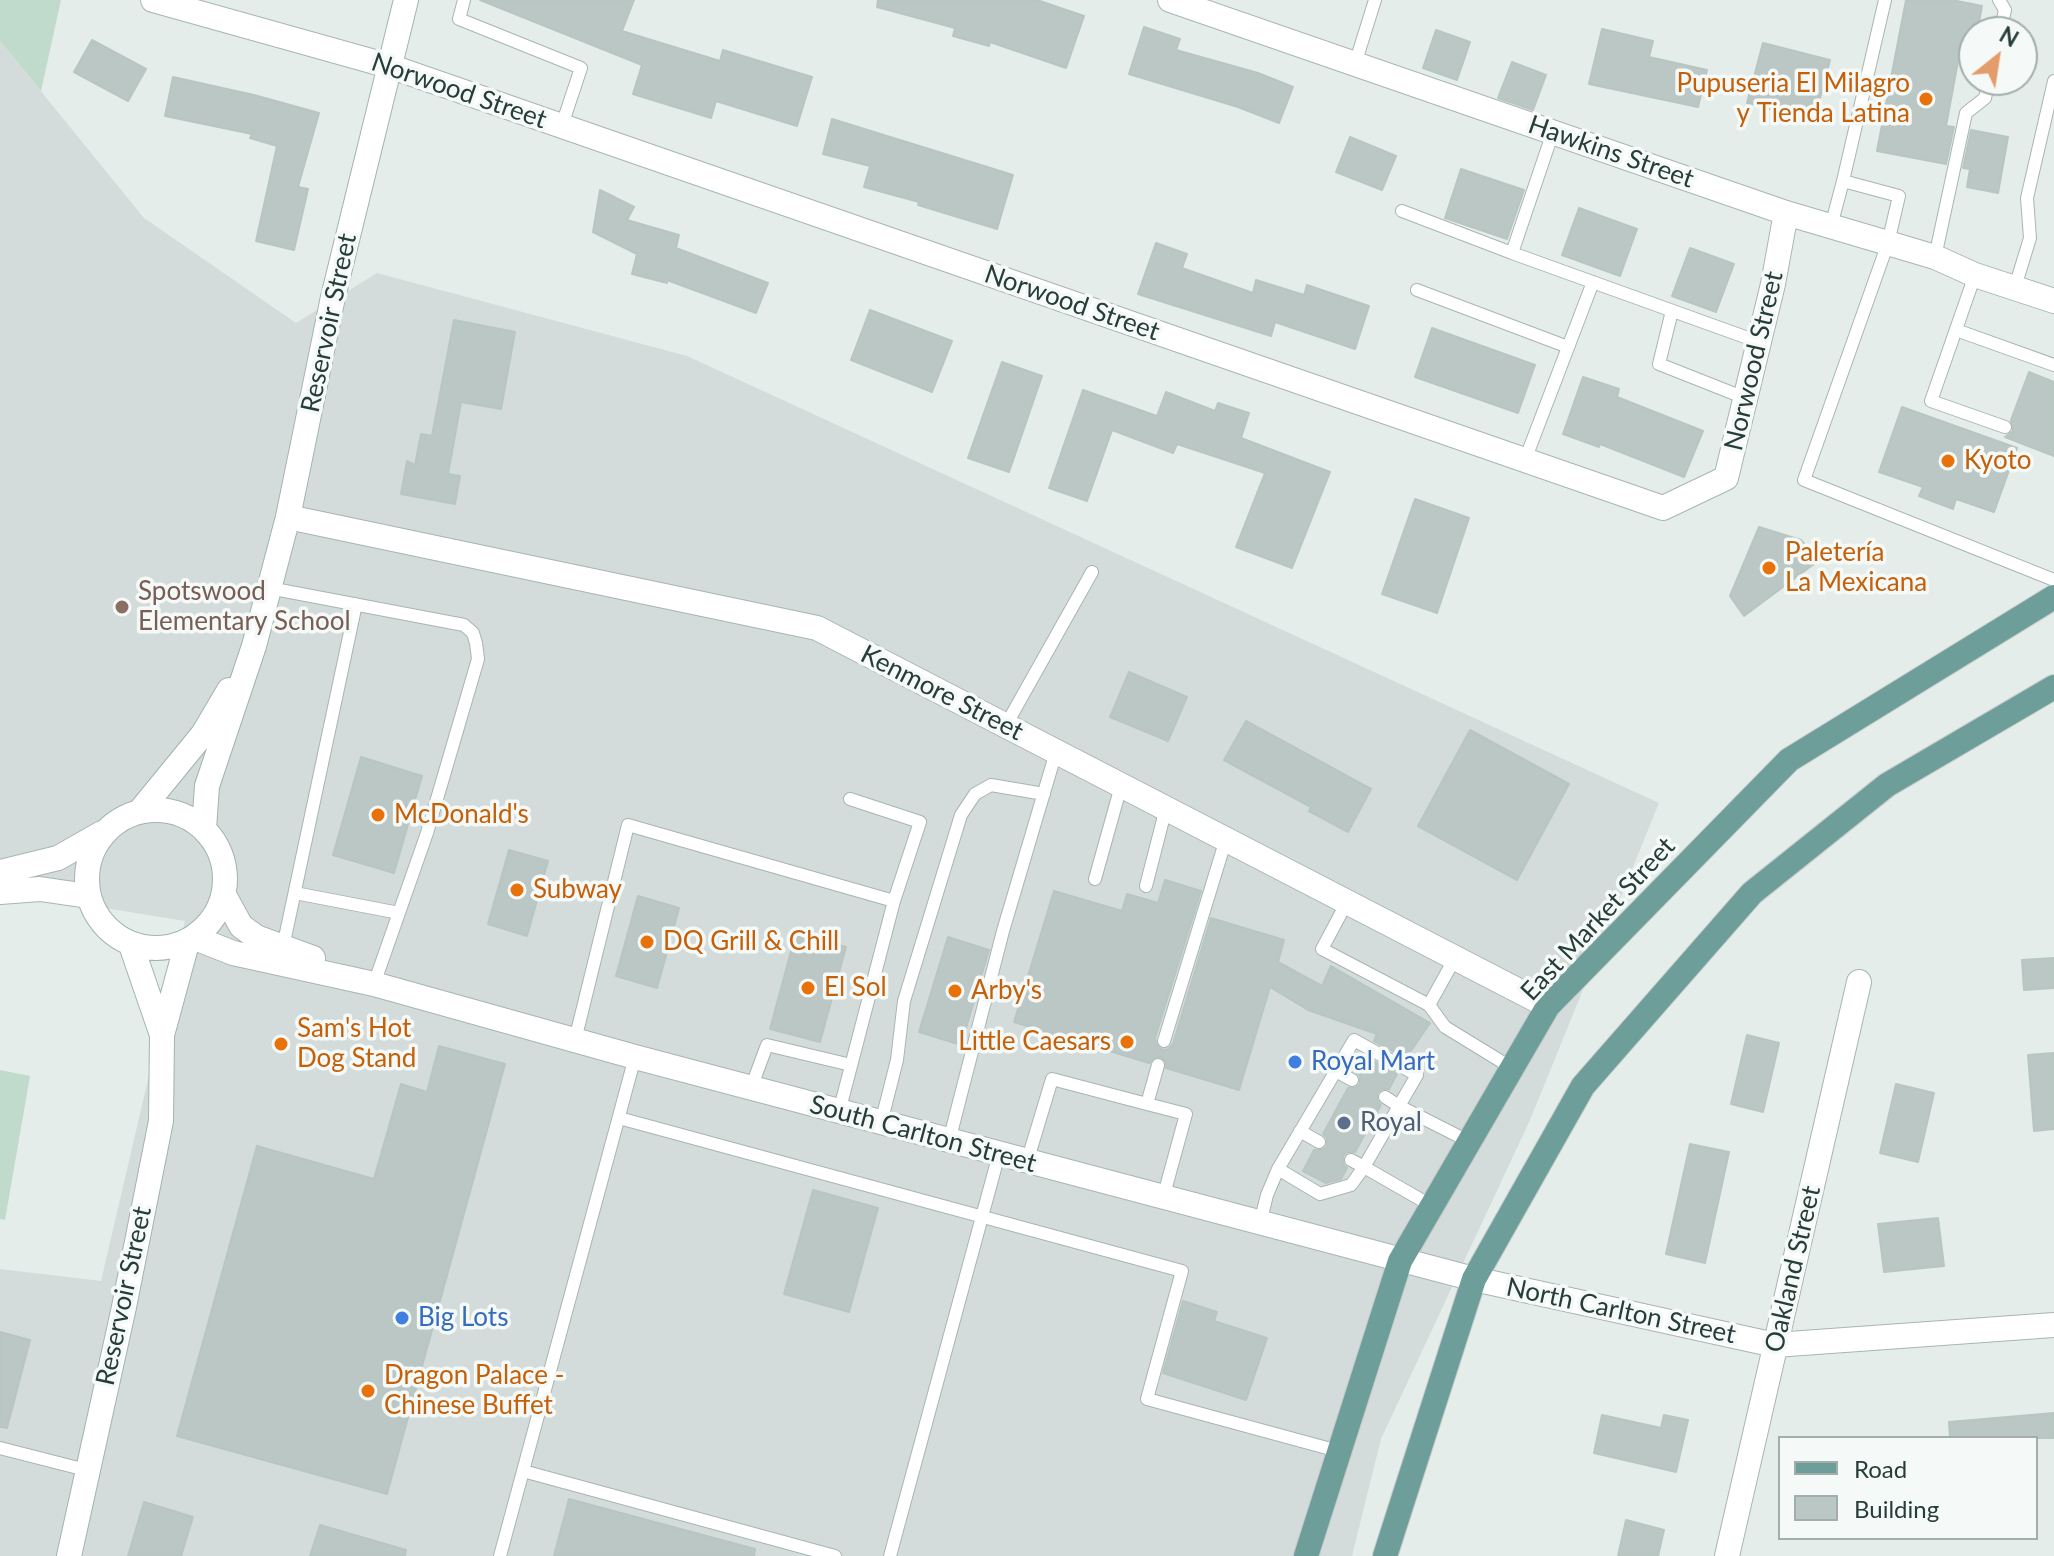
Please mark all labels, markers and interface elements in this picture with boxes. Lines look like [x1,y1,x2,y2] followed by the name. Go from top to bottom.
[1958,16,2038,96] north arrow
[1995,21,2023,52] text: N
[367,46,551,136] street label: Norwood Street
[1677,68,1910,130] place label: Pupuseria El Milagro y Tienda Latina
[1917,90,1935,108] marker: Pupuseria El Milagro y Tienda Latina
[1524,109,1698,195] street label: Hawkins Street
[295,231,363,415] street label: Reservoir Street
[980,258,1164,348] street label: Norwood Street
[1718,268,1790,454] street label: Norwood Street
[1964,445,2031,477] place label: Kyoto
[1939,452,1957,470] marker: Kyoto
[1785,537,1927,598] place label: Paletería La Mexicana
[1760,559,1778,577] marker: Paletería La Mexicana
[138,576,351,638] place label: Spotswood Elementary School
[113,598,131,616] marker: Spotswood Elementary School
[855,639,1029,747] street label: Kenmore Street
[394,799,529,831] place label: McDonald's
[369,806,387,824] marker: McDonald's
[1514,831,1682,1007] street label: East Market Street
[533,874,622,906] place label: Subway
[508,881,526,899] marker: Subway
[663,926,839,958] place label: DQ Grill & Chill
[638,933,656,951] marker: DQ Grill & Chill
[824,972,887,1004] place label: El Sol
[971,975,1042,1007] place label: Arby's
[799,979,817,997] marker: El Sol
[946,982,964,1000] marker: Arby's
[297,1013,416,1074] place label: Sam's Hot Dog Stand
[958,1026,1111,1058] place label: Little Caesars
[1118,1033,1136,1051] marker: Little Caesars
[272,1035,290,1053] marker: Sam's Hot Dog Stand
[1311,1046,1435,1078] place label: Royal Mart
[1286,1053,1304,1071] marker: Royal Mart
[806,1089,1040,1179] street label: South Carlton Street
[1360,1107,1422,1139] place label: Royal
[1335,1114,1353,1132] marker: Royal
[1759,1183,1827,1355] street label: Oakland Street
[90,1204,158,1388] street label: Reservoir Street
[1503,1271,1739,1351] street label: North Carlton Street
[418,1302,508,1334] place label: Big Lots
[393,1309,411,1327] marker: Big Lots
[384,1360,564,1422] place label: Dragon Palace - Chinese Buffet
[359,1382,377,1400] marker: Dragon Palace - Chinese Buffet
[1778,1436,2038,1540] legend
[1854,1454,1907,1483] text: Road
[1854,1494,1939,1523] text: Building

